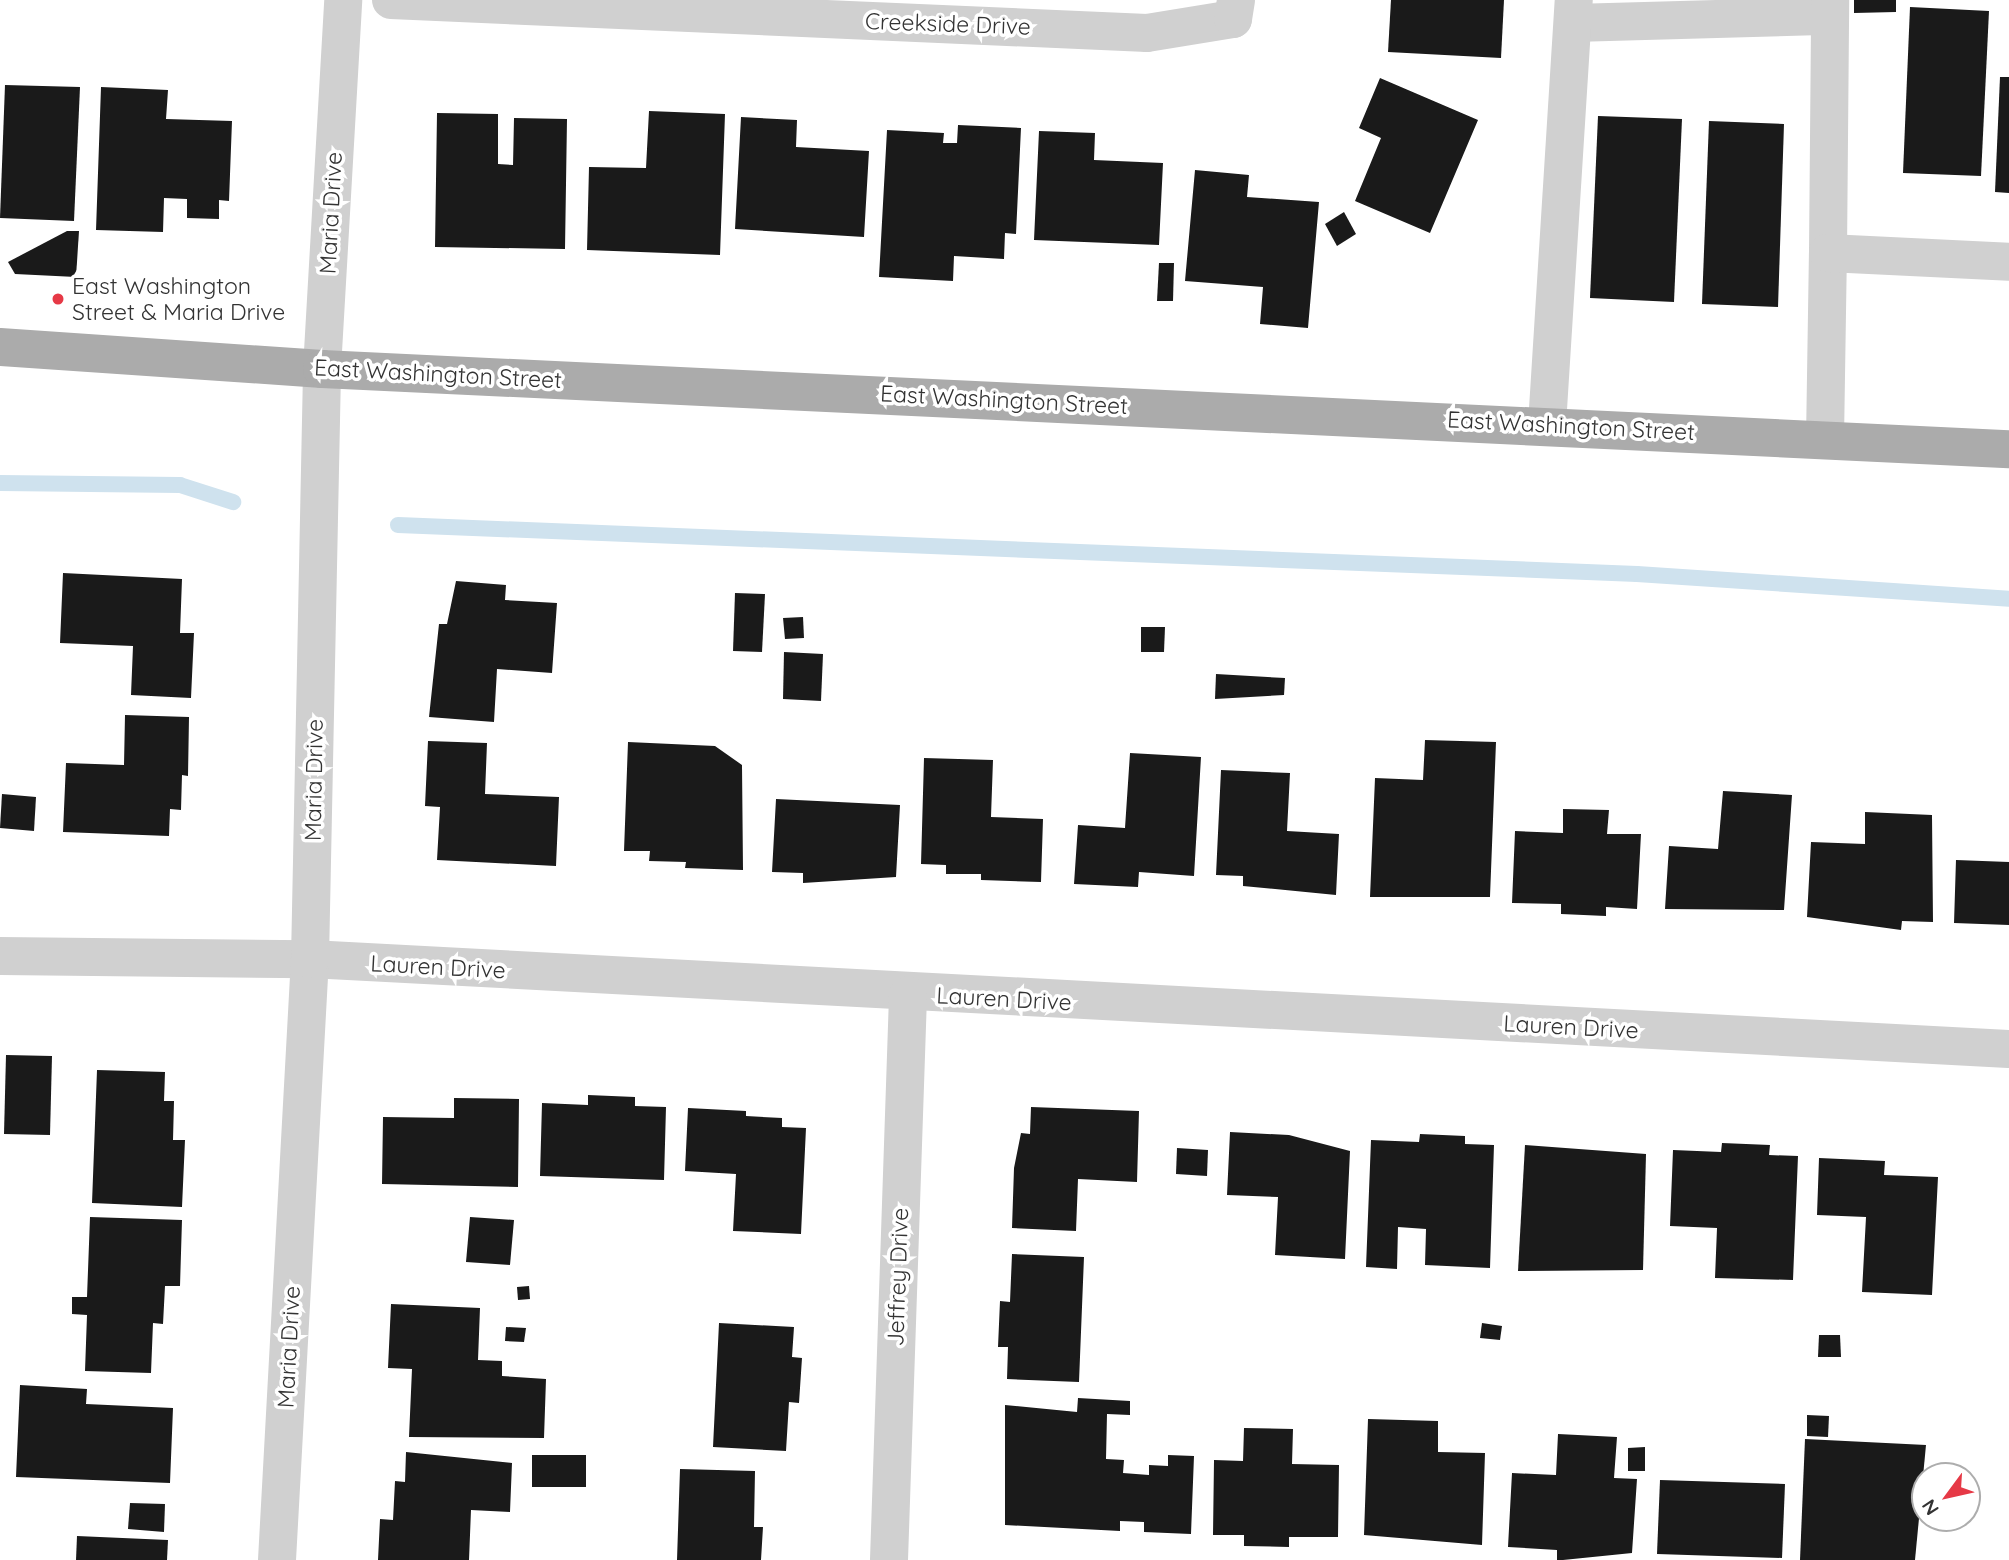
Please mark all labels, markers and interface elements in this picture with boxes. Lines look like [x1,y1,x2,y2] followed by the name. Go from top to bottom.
[865,7,1031,41] street label: Creekside Drive
[314,151,348,275] street label: Maria Drive
[72,272,285,326] place label: East Washington Street & Maria Drive
[50,291,66,307] marker: East Washington Street & Maria Drive
[313,354,563,394] street label: East Washington Street
[879,380,1129,420] street label: East Washington Street
[1446,406,1696,446] street label: East Washington Street
[299,719,329,841] street label: Maria Drive
[370,950,506,984] street label: Lauren Drive
[936,982,1072,1016] street label: Lauren Drive
[1503,1010,1639,1044] street label: Lauren Drive
[882,1207,914,1347] street label: Jeffrey Drive
[272,1285,306,1409] street label: Maria Drive
[1911,1462,1981,1532] north arrow
[1916,1495,1944,1520] text: N

